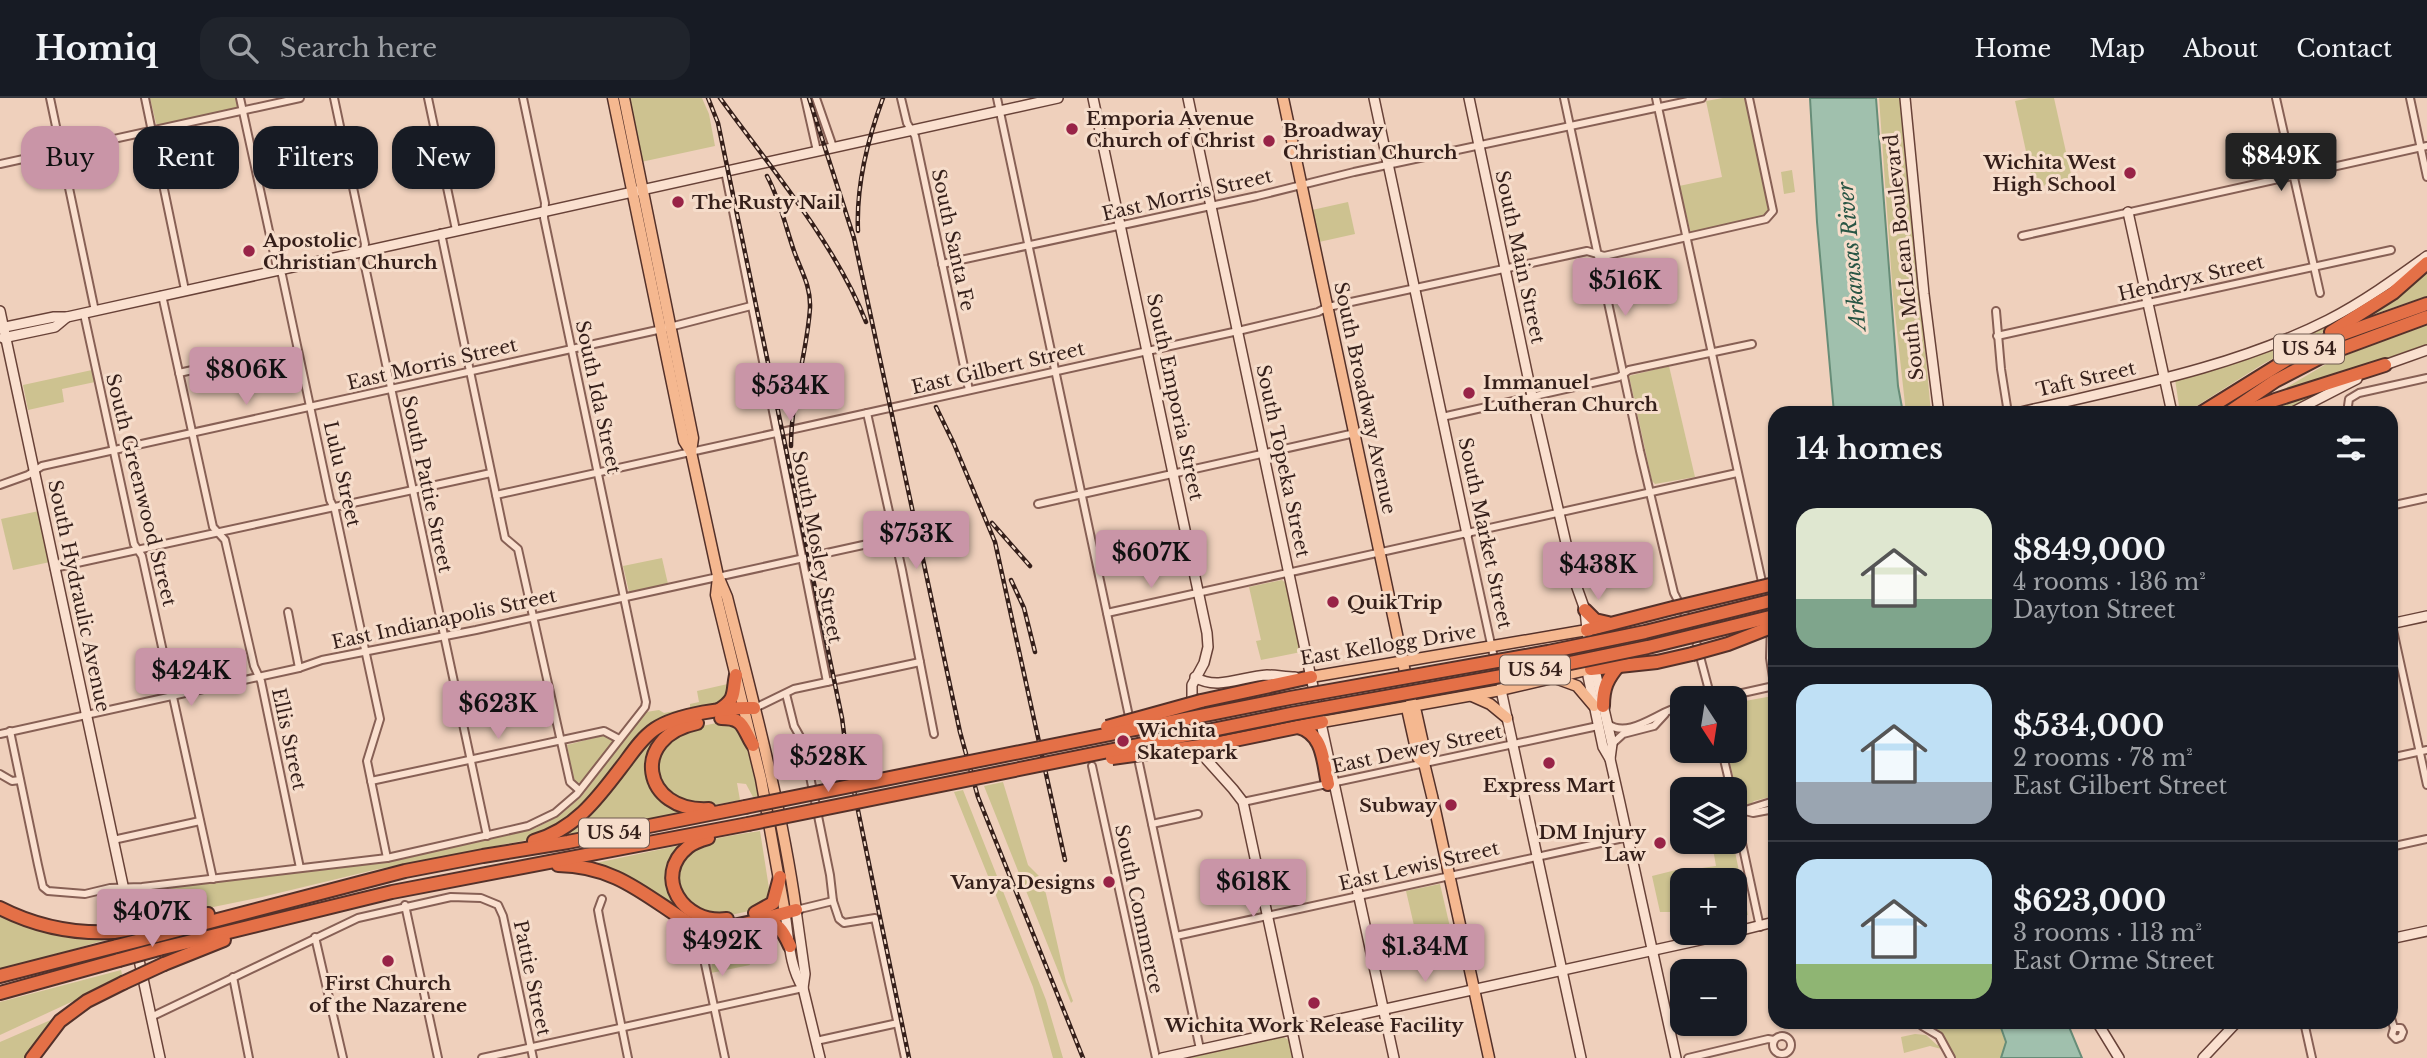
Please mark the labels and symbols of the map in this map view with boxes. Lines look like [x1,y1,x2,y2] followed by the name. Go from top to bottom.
[1086,107,1256,152] place label: Emporia Avenue Church of Christ
[1283,119,1458,164] place label: Broadway Christian Church
[1064,121,1080,137] marker: Emporia Avenue Church of Christ
[1261,133,1277,149] marker: Broadway Christian Church
[1880,133,1928,381] street label: South McLean Boulevard
[2232,134,2330,193] pin: $849K
[1982,151,2117,196] place label: Wichita West High School
[1100,164,1275,226] street label: East Morris Street
[2122,165,2138,181] marker: Wichita West High School
[927,167,979,313] street label: South Santa Fe
[1490,168,1550,347] street label: South Main Street
[1832,180,1872,334] water label: Arkansas River
[692,191,841,214] place label: The Rusty Nail
[670,194,686,210] marker: The Rusty Nail
[262,229,438,274] place label: Apostolic Christian Church
[241,243,257,259] marker: Apostolic Christian Church
[2116,250,2267,306] street label: Hendryx Street
[1576,258,1674,318] pin: $516K
[1329,280,1401,516] street label: South Broadway Avenue
[1142,291,1208,503] street label: South Emporia Street
[571,318,626,477] street label: South Ida Street
[345,333,520,395] street label: East Morris Street
[2274,334,2344,363] road number: US 54
[909,337,1088,399] street label: East Gilbert Street
[197,348,295,407] pin: $806K
[2034,356,2139,402] street label: Taft Street
[1251,362,1315,560] street label: South Topeka Street
[741,364,839,423] pin: $534K
[101,371,181,610] street label: South Greenwood Street
[1483,371,1659,416] place label: Immanuel Lutheran Church
[1461,385,1477,401] marker: Immanuel Lutheran Church
[397,393,457,576] street label: South Pattie Street
[319,419,366,530] street label: Lulu Street
[1453,435,1517,632] street label: South Market Street
[787,449,847,646] street label: South Mosley Street
[43,478,115,714] street label: South Hydraulic Avenue
[867,512,965,571] pin: $753K
[1102,531,1200,590] pin: $607K
[1549,542,1647,602] pin: $438K
[330,584,559,654] street label: East Indianapolis Street
[1347,591,1442,614] place label: QuikTrip
[1325,594,1341,610] marker: QuikTrip
[1298,620,1478,670] street label: East Kellogg Drive
[142,648,240,708] pin: $424K
[1500,656,1570,684] road number: US 54
[449,682,547,741] pin: $623K
[267,686,311,793] street label: Ellis Street
[1670,686,1746,763] north arrow
[1136,719,1238,764] place label: Wichita Skatepark
[1330,720,1505,778] street label: East Dewey Street
[1115,733,1131,749] marker: Wichita Skatepark
[779,734,877,794] pin: $528K
[1541,755,1557,771] marker: Express Mart
[1483,774,1616,797] place label: Express Mart
[1359,794,1438,817] place label: Subway
[1443,797,1459,813] marker: Subway
[579,818,649,848] road number: US 54
[1539,821,1647,866] place label: DM Injury Law
[1110,822,1168,996] street label: South Commerce
[1652,835,1668,851] marker: DM Injury Law
[1337,836,1502,896] street label: East Lewis Street
[1204,860,1302,919] pin: $618K
[950,871,1095,894] place label: Vanya Designs
[1101,874,1117,890] marker: Vanya Designs
[103,890,201,949] pin: $407K
[509,918,556,1039] street label: Pattie Street
[673,918,771,978] pin: $492K
[1368,924,1482,984] pin: $1.34M
[380,953,396,969] marker: First Church of the Nazarene
[309,972,467,1017] place label: First Church of the Nazarene
[1306,995,1322,1011] marker: Wichita Work Release Facility
[1163,1014,1464,1037] place label: Wichita Work Release Facility

